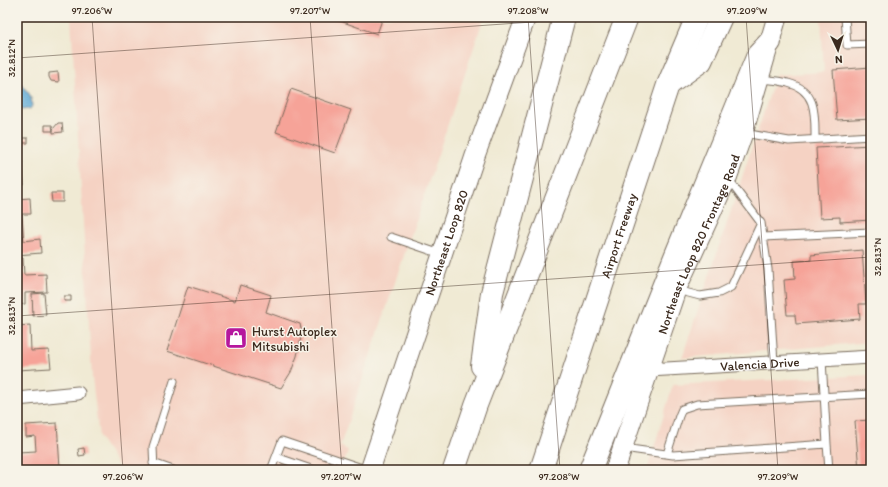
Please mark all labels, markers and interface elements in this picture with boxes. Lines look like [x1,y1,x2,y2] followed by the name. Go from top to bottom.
[72,4,113,17] text: 97.206°W
[290,4,331,17] text: 97.207°W
[507,4,549,17] text: 97.208°W
[727,4,768,17] text: 97.209°W
[818,30,858,70] north arrow
[5,39,18,77] text: 32.812°N
[834,53,843,66] text: N
[654,152,742,336] street label: Northeast Loop 820 Frontage Road
[421,188,471,297] street label: Northeast Loop 820
[597,191,639,280] street label: Airport Freeway
[871,238,884,276] text: 32.813°N
[5,297,18,335] text: 32.813°N
[252,324,337,354] place label: Hurst Autoplex Mitsubishi
[223,325,249,351] shop icon: Hurst Autoplex Mitsubishi
[720,354,800,373] street label: Valencia Drive
[103,470,144,483] text: 97.206°W
[321,470,362,483] text: 97.207°W
[538,470,580,483] text: 97.208°W
[758,470,799,483] text: 97.209°W

